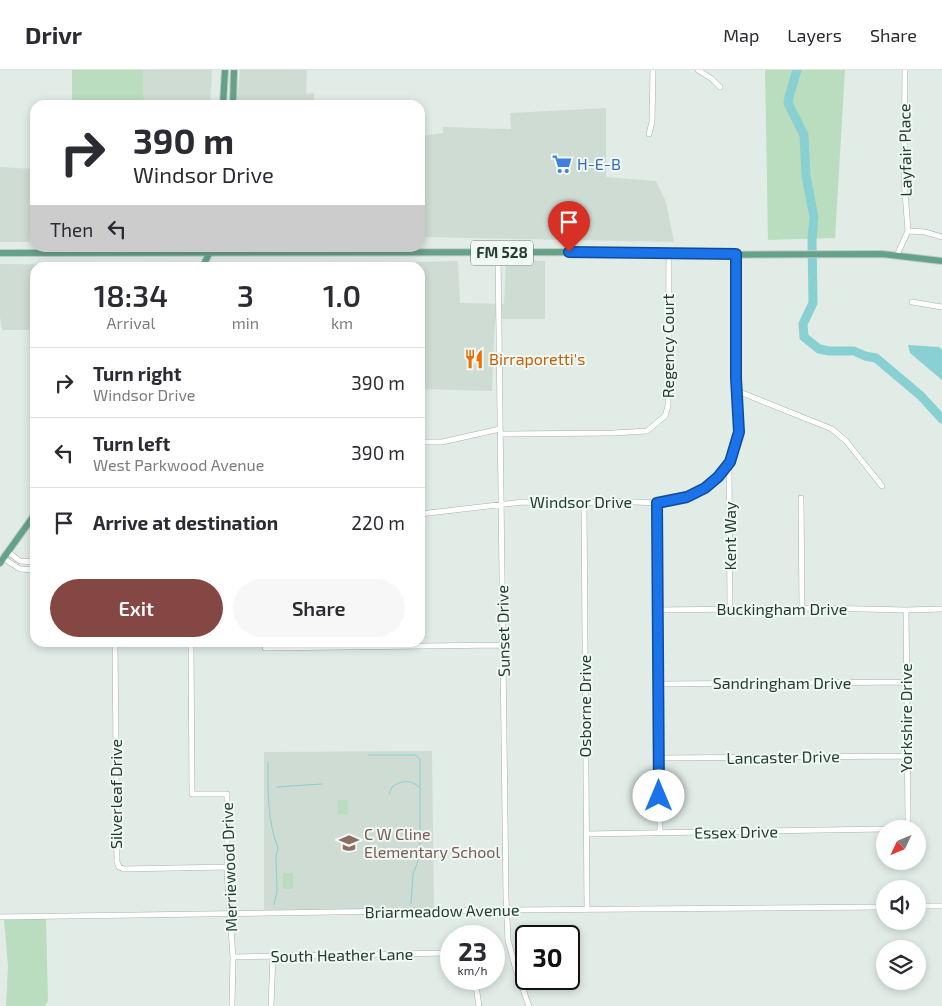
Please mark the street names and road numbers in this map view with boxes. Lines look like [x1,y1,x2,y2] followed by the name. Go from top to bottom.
[894,103,915,197] street label: Layfair Place
[471,240,533,266] road number: FM 528
[658,294,677,398] street label: Regency Court
[530,492,632,511] street label: Windsor Drive
[720,501,739,570] street label: Kent Way
[492,585,513,677] street label: Sunset Drive
[717,599,847,618] street label: Buckingham Drive
[575,655,594,757] street label: Osborne Drive
[896,663,915,773] street label: Yorkshire Drive
[713,673,851,692] street label: Sandringham Drive
[106,739,125,849] street label: Silverleaf Drive
[726,746,840,767] street label: Lancaster Drive
[217,802,240,932] street label: Merriewood Drive
[694,821,778,842] street label: Essex Drive
[364,900,520,921] street label: Briarmeadow Avenue
[270,944,414,965] street label: South Heather Lane

